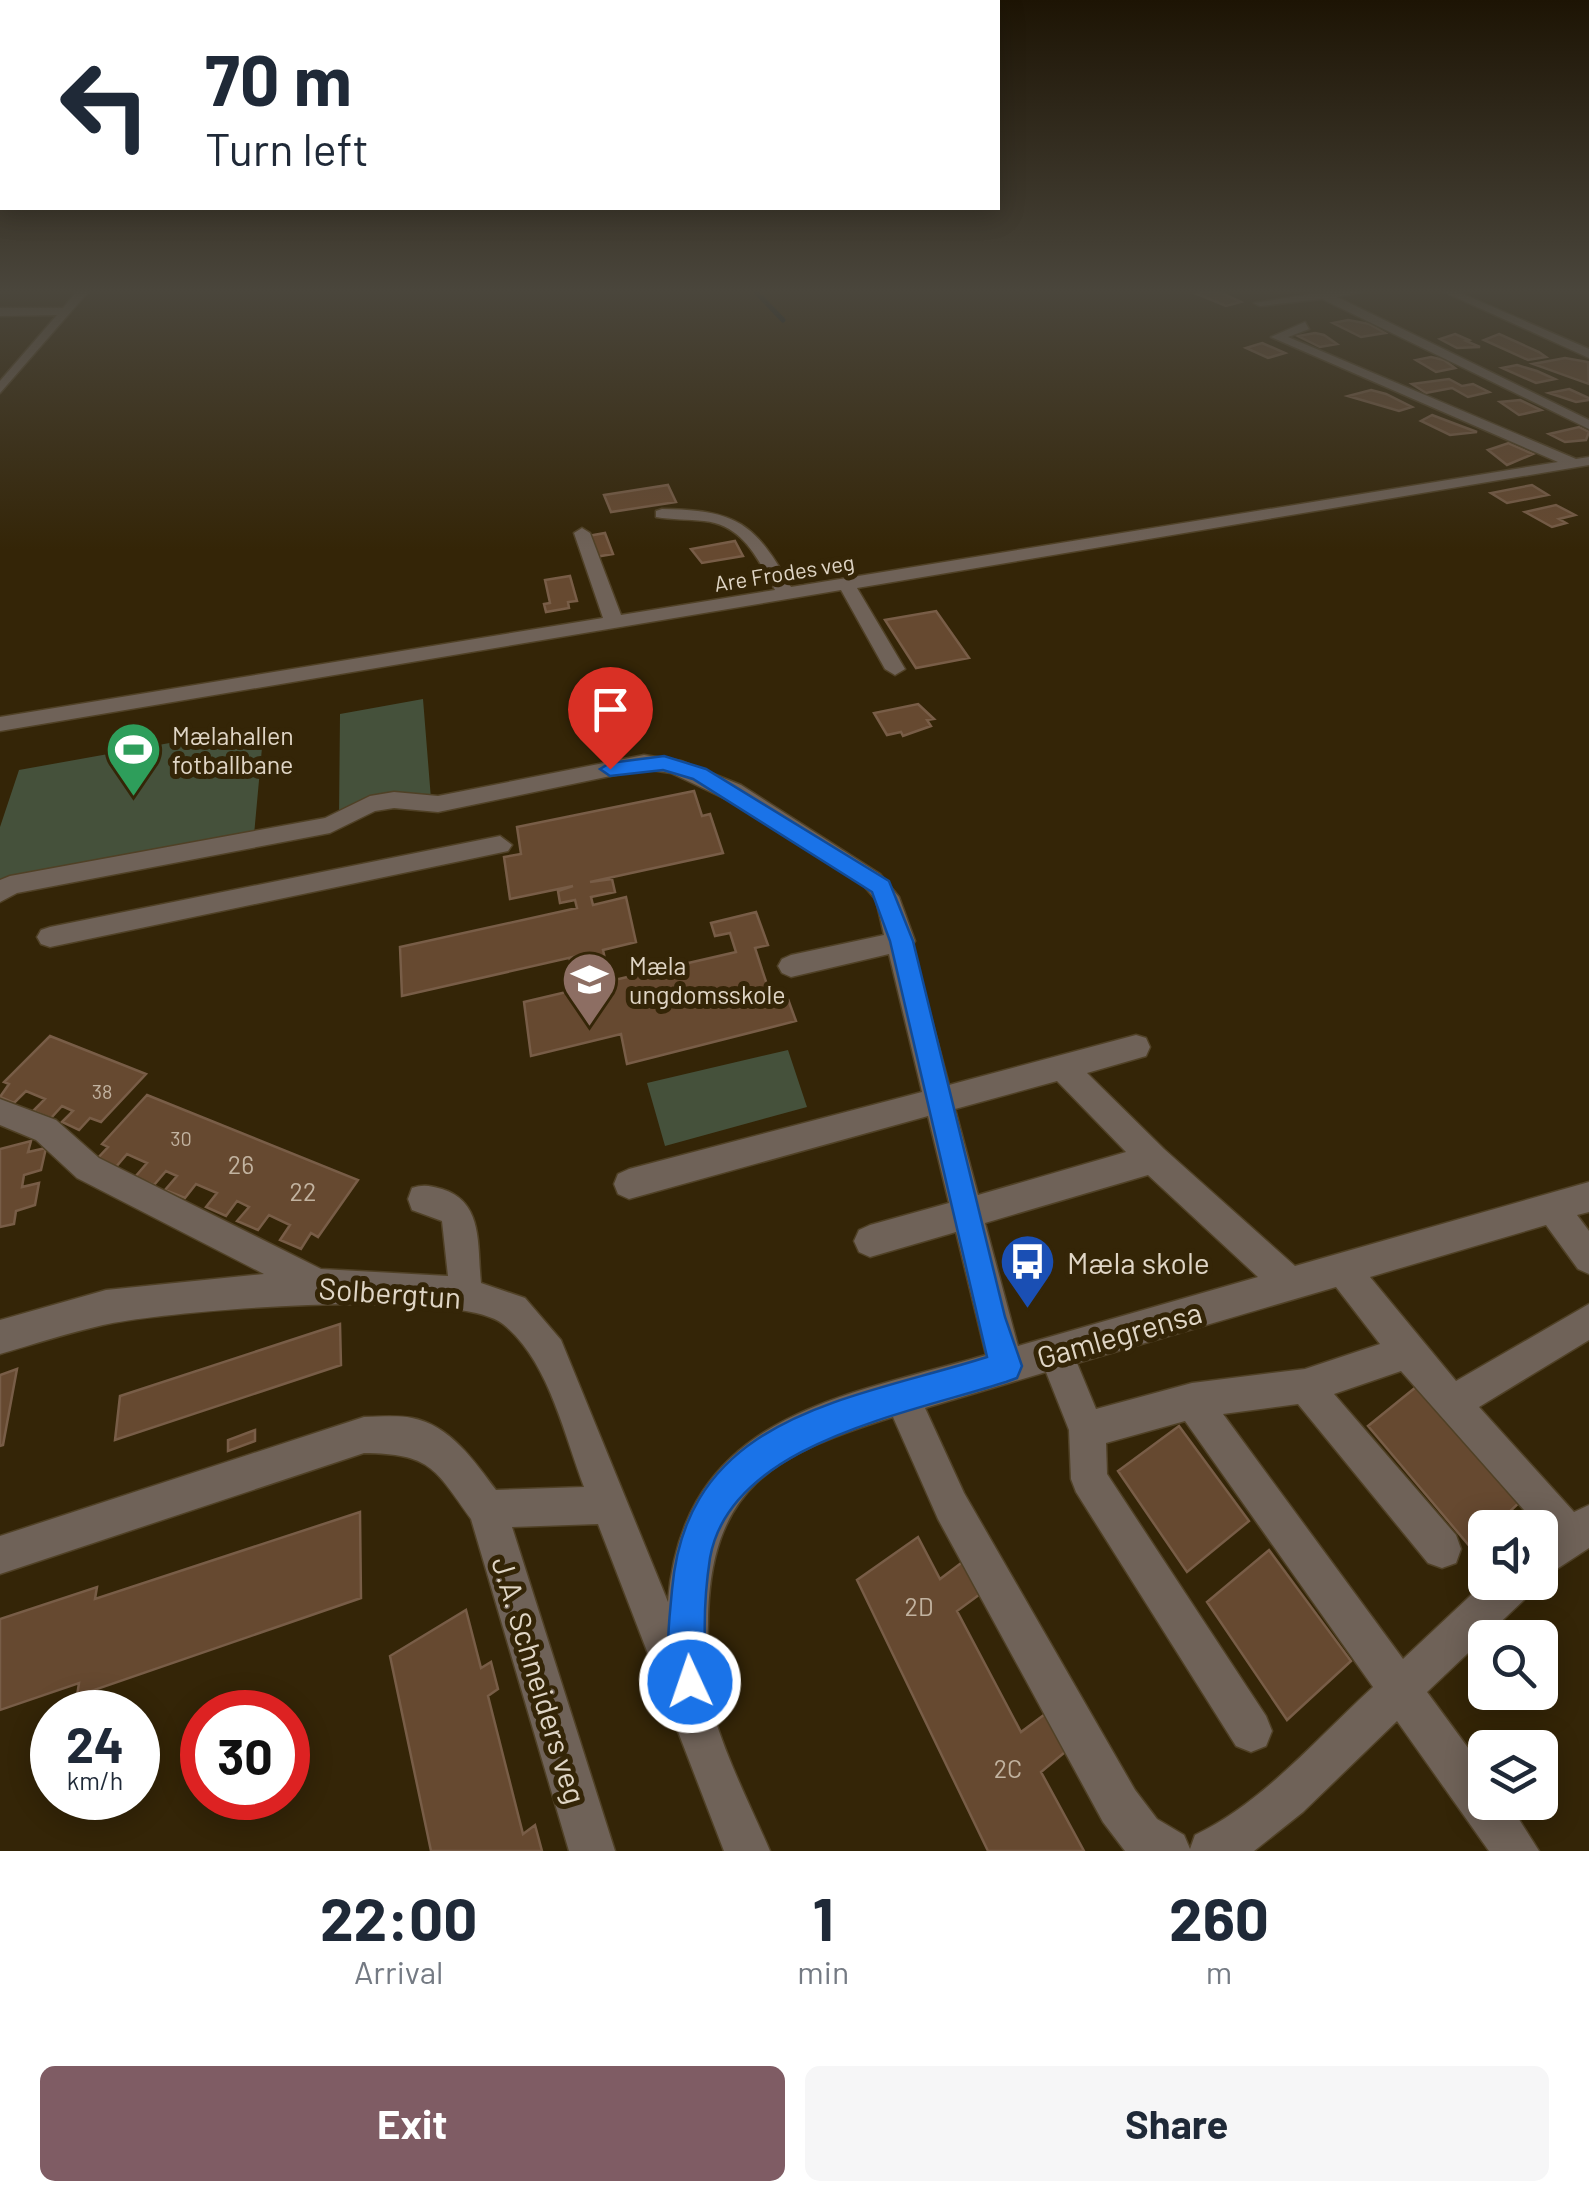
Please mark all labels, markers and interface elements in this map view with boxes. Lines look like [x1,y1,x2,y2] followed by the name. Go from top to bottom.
[205,36,352,120] text: 70 m
[40,40,170,170] icon: left
[205,121,369,175] text: Turn left
[712,548,856,596] street label: Are Frodes veg
[568,667,653,770] pin
[583,682,638,737] icon: arrive
[103,719,163,798] sports icon: Mælahallen fotballbane
[172,720,294,779] place label: Mælahallen fotballbane
[560,949,620,1028] school or university icon: Mæla ungdomsskole
[629,950,786,1009] place label: Mæla ungdomsskole
[92,1079,112,1103] house number: 38
[170,1126,192,1150] house number: 30
[228,1149,254,1179] house number: 26
[290,1176,316,1206] house number: 22
[998,1232,1058,1311] bus stop icon: Mæla skole
[1067,1244,1210,1280] place label: Mæla skole
[318,1269,462,1315] street label: Solbergtun
[1032,1293,1206,1375] street label: Gamlegrensa
[1468,1510,1558,1820] map controls
[1468,1510,1558,1600] button: sound
[485,1552,595,1808] street label: J.A. Schneiders veg
[905,1591,933,1621] house number: 2D
[1468,1620,1558,1710] button: search
[638,1630,742,1734] position arrow
[180,1690,310,1820] speed limit sign: 30
[66,1713,124,1773] text: 24
[1468,1730,1558,1820] button: layers
[994,1753,1022,1783] house number: 2C
[67,1765,123,1795] text: km/h
[320,1881,477,1953] text: 22:00
[813,1881,834,1953] text: 1
[1169,1881,1269,1953] text: 260
[354,1952,443,1990] text: Arrival
[797,1952,849,1990] text: min
[1206,1952,1232,1990] text: m
[40,2066,785,2181] button: Exit
[805,2066,1549,2181] button: Share

